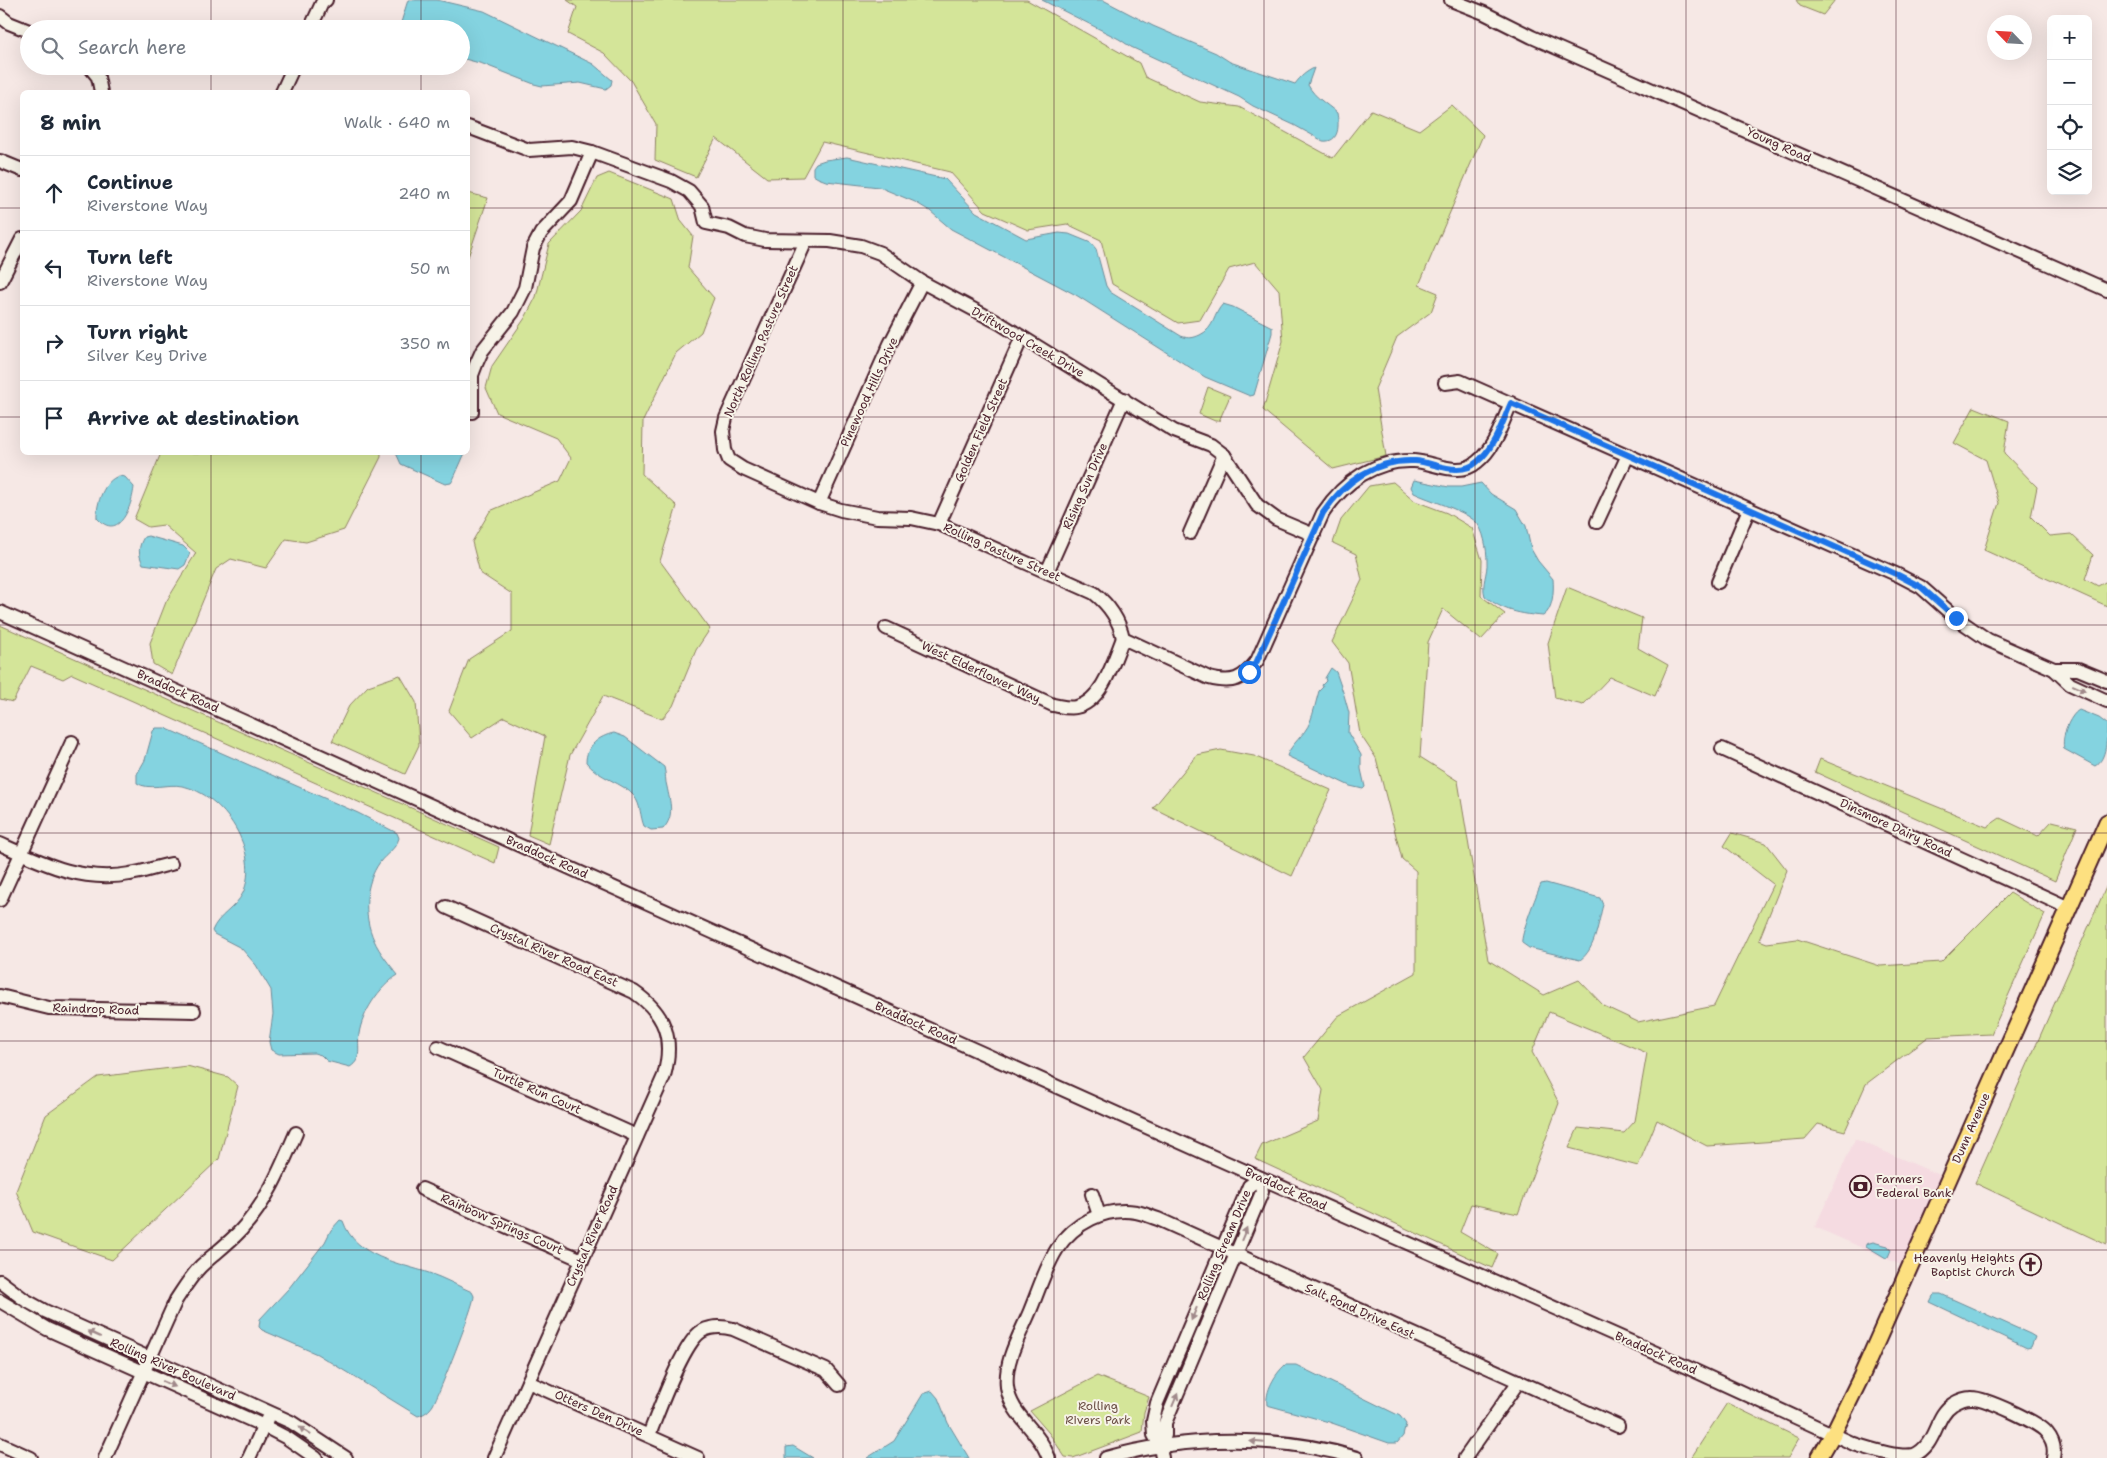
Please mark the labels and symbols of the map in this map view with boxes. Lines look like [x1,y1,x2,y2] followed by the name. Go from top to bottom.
[1987,15,2032,60] north arrow
[1744,124,1814,167] street label: Young Road
[720,262,802,420] street label: North Rolling Pasture Street
[969,303,1088,381] street label: Driftwood Creek Drive
[837,334,902,449] street label: Pinewood Hills Drive
[951,375,1011,485] street label: Golden Field Street
[1059,440,1111,532] street label: Rising Sun Drive
[941,519,1063,585] street label: Rolling Pasture Street
[1945,607,1968,630] route end
[919,637,1043,707] street label: West Elderflower Way
[1238,661,1261,684] route start
[134,666,222,716] street label: Braddock Road
[2071,684,2086,693] one-way arrow
[1837,795,1955,861] street label: Dinsmore Dairy Road
[503,832,591,882] street label: Braddock Road
[487,919,621,991] street label: Crystal River Road East
[872,998,960,1048] street label: Braddock Road
[52,999,140,1019] street label: Raindrop Road
[490,1064,584,1118] street label: Turtle Run Court
[1948,1090,1994,1166] street label: Dunn Avenue
[1242,1164,1330,1214] street label: Braddock Road
[1876,1171,1952,1201] place label: Farmers Federal Bank
[1848,1174,1872,1198] bank icon: Farmers Federal Bank
[563,1183,622,1289] street label: Crystal River Road
[1193,1187,1255,1303] street label: Rolling Stream Drive
[438,1190,566,1258] street label: Rainbow Springs Court
[1241,1227,1249,1241] one-way arrow
[1914,1250,2015,1280] place label: Heavenly Heights Baptist Church
[2019,1253,2043,1277] church icon: Heavenly Heights Baptist Church
[1302,1280,1418,1342] street label: Salt Pond Drive East
[1190,1307,1198,1322] one-way arrow
[1612,1328,1700,1378] street label: Braddock Road
[87,1329,101,1337] one-way arrow
[108,1334,239,1404] street label: Rolling River Boulevard
[162,1380,176,1388] one-way arrow
[552,1386,646,1440] street label: Otters Den Drive
[1171,1393,1179,1407] one-way arrow
[1065,1398,1131,1428] park label: Rolling Rivers Park
[298,1427,311,1436] one-way arrow
[1249,1438,1265,1446] one-way arrow

